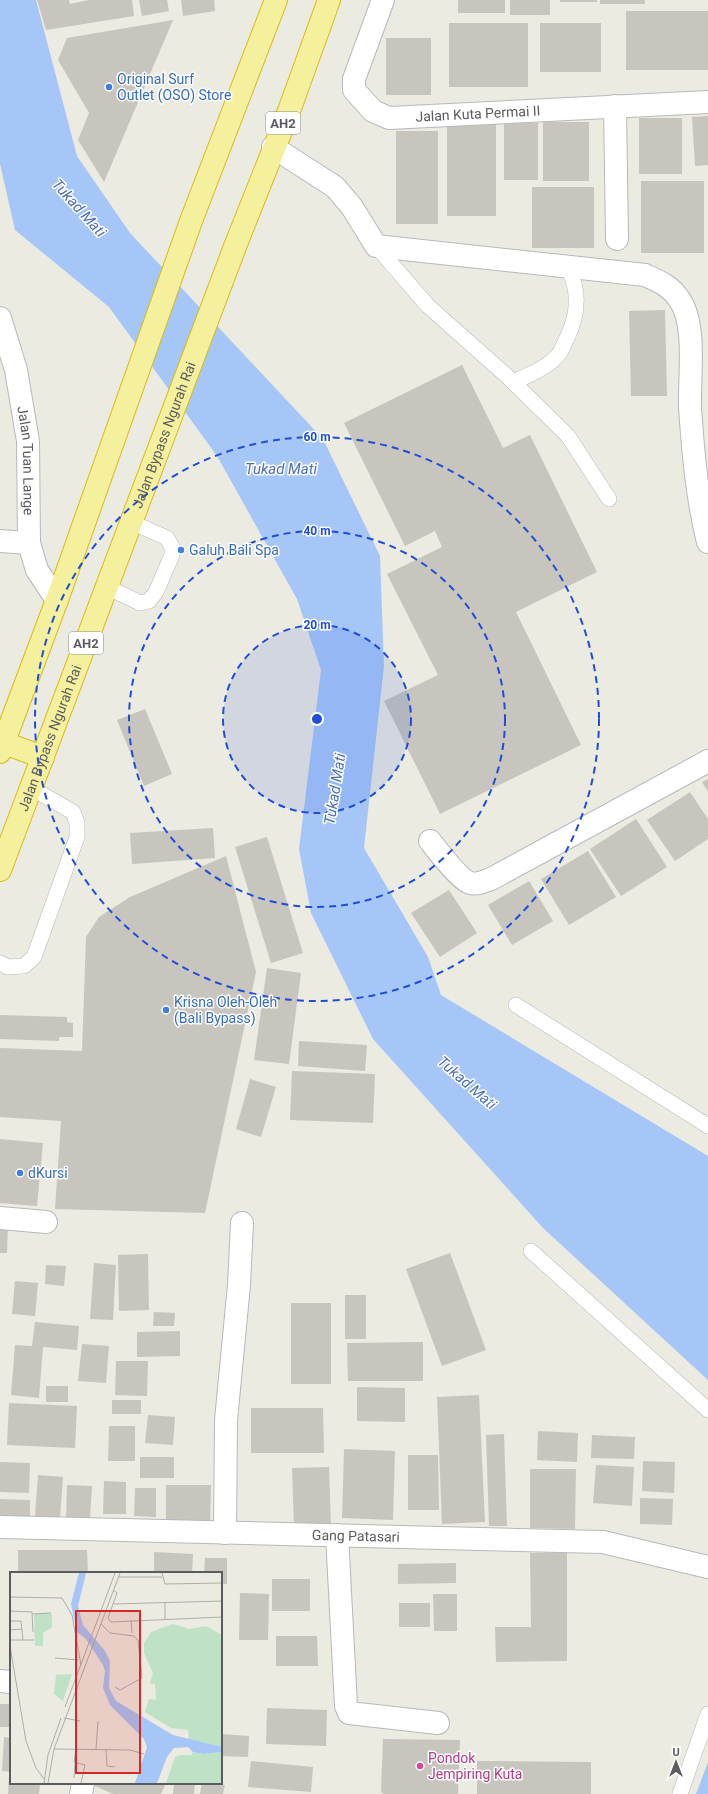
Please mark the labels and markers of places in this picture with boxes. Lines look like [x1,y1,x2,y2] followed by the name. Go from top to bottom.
[117,71,231,104] place label: Original Surf Outlet (OSO) Store
[104,82,114,92] marker: Original Surf Outlet (OSO) Store
[189,542,279,558] place label: Galuh Bali Spa
[176,545,186,555] marker: Galuh Bali Spa
[310,712,324,726] centre of rings
[174,994,277,1027] place label: Krisna Oleh-Oleh (Bali Bypass)
[161,1005,171,1015] marker: Krisna Oleh-Oleh (Bali Bypass)
[28,1165,68,1181] place label: dKursi
[15,1168,25,1178] marker: dKursi
[428,1750,522,1782] place label: Pondok Jempiring Kuta
[415,1761,425,1771] marker: Pondok Jempiring Kuta

